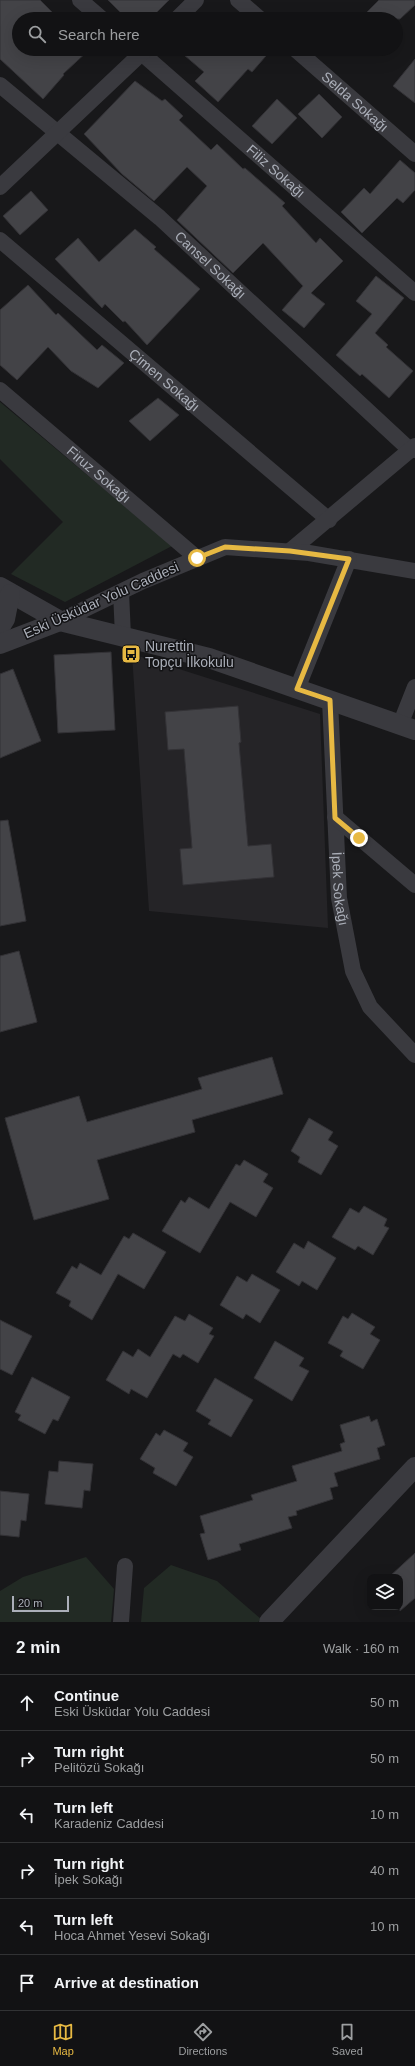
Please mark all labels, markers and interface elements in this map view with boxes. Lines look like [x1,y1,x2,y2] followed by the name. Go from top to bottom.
[12,12,403,56] search box
[26,23,48,45] icon: search
[58,26,140,43] text: Search here
[319,68,392,135] street label: Selda Sokağı
[244,141,309,201] street label: Filiz Sokağı
[172,228,249,302] street label: Cansel Sokağı
[126,345,203,415] street label: Çimen Sokağı
[64,443,134,506] street label: Firuz Sokağı
[188,549,206,567] route start
[21,558,181,641] street label: Eski Üsküdar Yolu Caddesi
[145,638,234,670] place label: Nurettin Topçu İlkokulu
[120,643,142,665] bus stop icon: Nurettin Topçu İlkokulu
[350,829,368,847] route end
[329,851,352,927] street label: İpek Sokağı
[367,1574,403,1610] map controls
[367,1574,403,1610] button: layers
[12,1594,69,1613] scale bar
[18,1597,42,1609] text: 20 m
[16,1638,60,1657] text: 2 min
[323,1641,399,1656] text: Walk · 160 m
[54,1687,119,1704] text: Continue
[16,1692,38,1714] icon: ahead
[370,1695,399,1710] text: 50 m
[54,1704,210,1719] text: Eski Üsküdar Yolu Caddesi
[54,1743,124,1760] text: Turn right
[16,1748,38,1770] icon: right
[370,1751,399,1766] text: 50 m
[54,1760,144,1775] text: Pelitözü Sokağı
[54,1799,113,1816] text: Turn left
[16,1804,38,1826] icon: left
[370,1807,399,1822] text: 10 m
[54,1816,164,1831] text: Karadeniz Caddesi
[54,1855,124,1872] text: Turn right
[16,1860,38,1882] icon: right
[370,1863,399,1878] text: 40 m
[54,1872,123,1887] text: İpek Sokağı
[54,1911,113,1928] text: Turn left
[16,1916,38,1938] icon: left
[370,1919,399,1934] text: 10 m
[54,1928,210,1943] text: Hoca Ahmet Yesevi Sokağı
[16,1972,38,1994] icon: arrive
[54,1974,199,1991] text: Arrive at destination
[52,2021,74,2057] tab: Map
[178,2021,227,2057] tab: Directions
[332,2021,363,2057] tab: Saved

